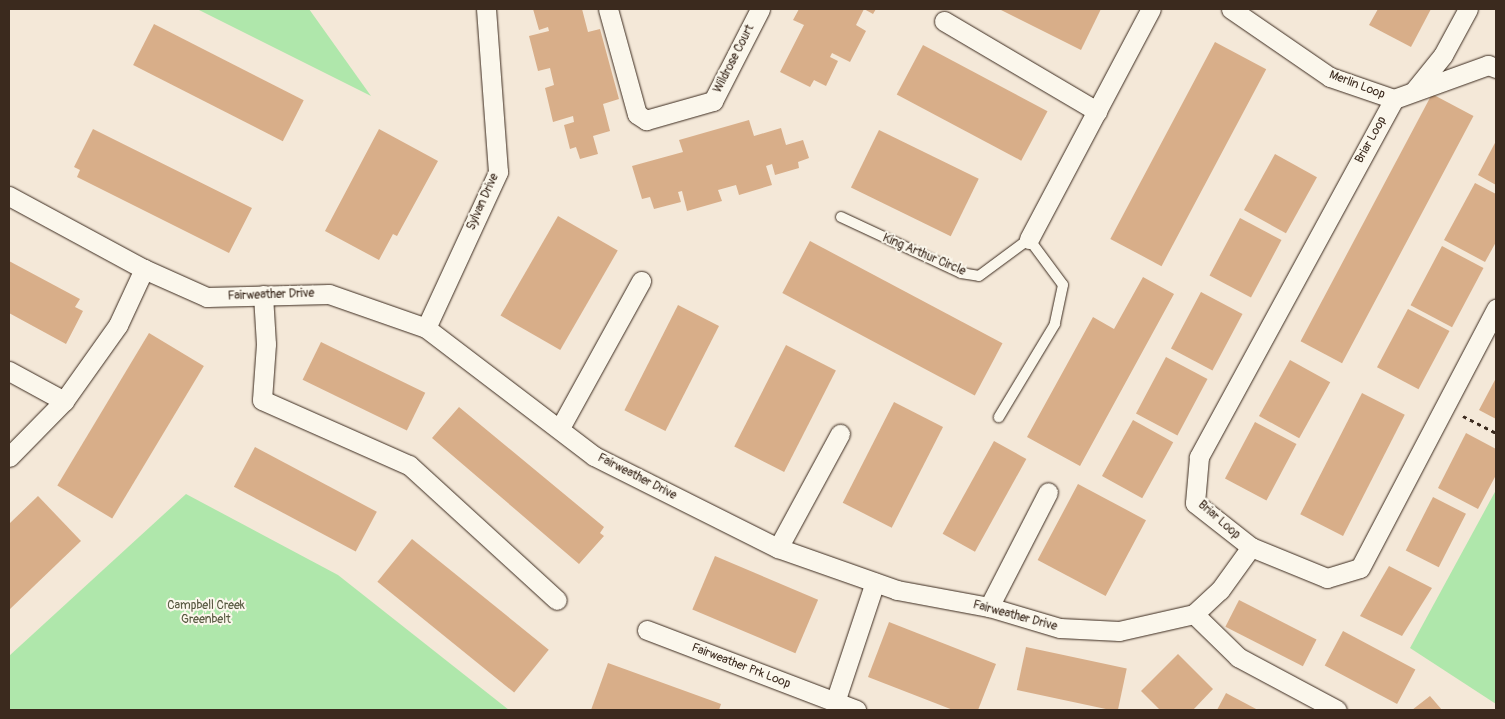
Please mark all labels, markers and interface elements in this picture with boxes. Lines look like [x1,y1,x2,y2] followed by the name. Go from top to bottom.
[711,23,757,95] street label: Wildrose Court
[1327,68,1387,102] street label: Merlin Loop
[1352,114,1390,166] street label: Briar Loop
[464,171,502,233] street label: Sylvan Drive
[880,231,968,279] street label: King Arthur Circle
[227,286,315,304] street label: Fairweather Drive
[595,451,679,503] street label: Fairweather Drive
[1195,498,1243,542] street label: Briar Loop
[971,598,1059,634] street label: Fairweather Drive
[167,599,245,627] park label: Campbell Creek Greenbelt
[690,641,792,691] street label: Fairweather Prk Loop

